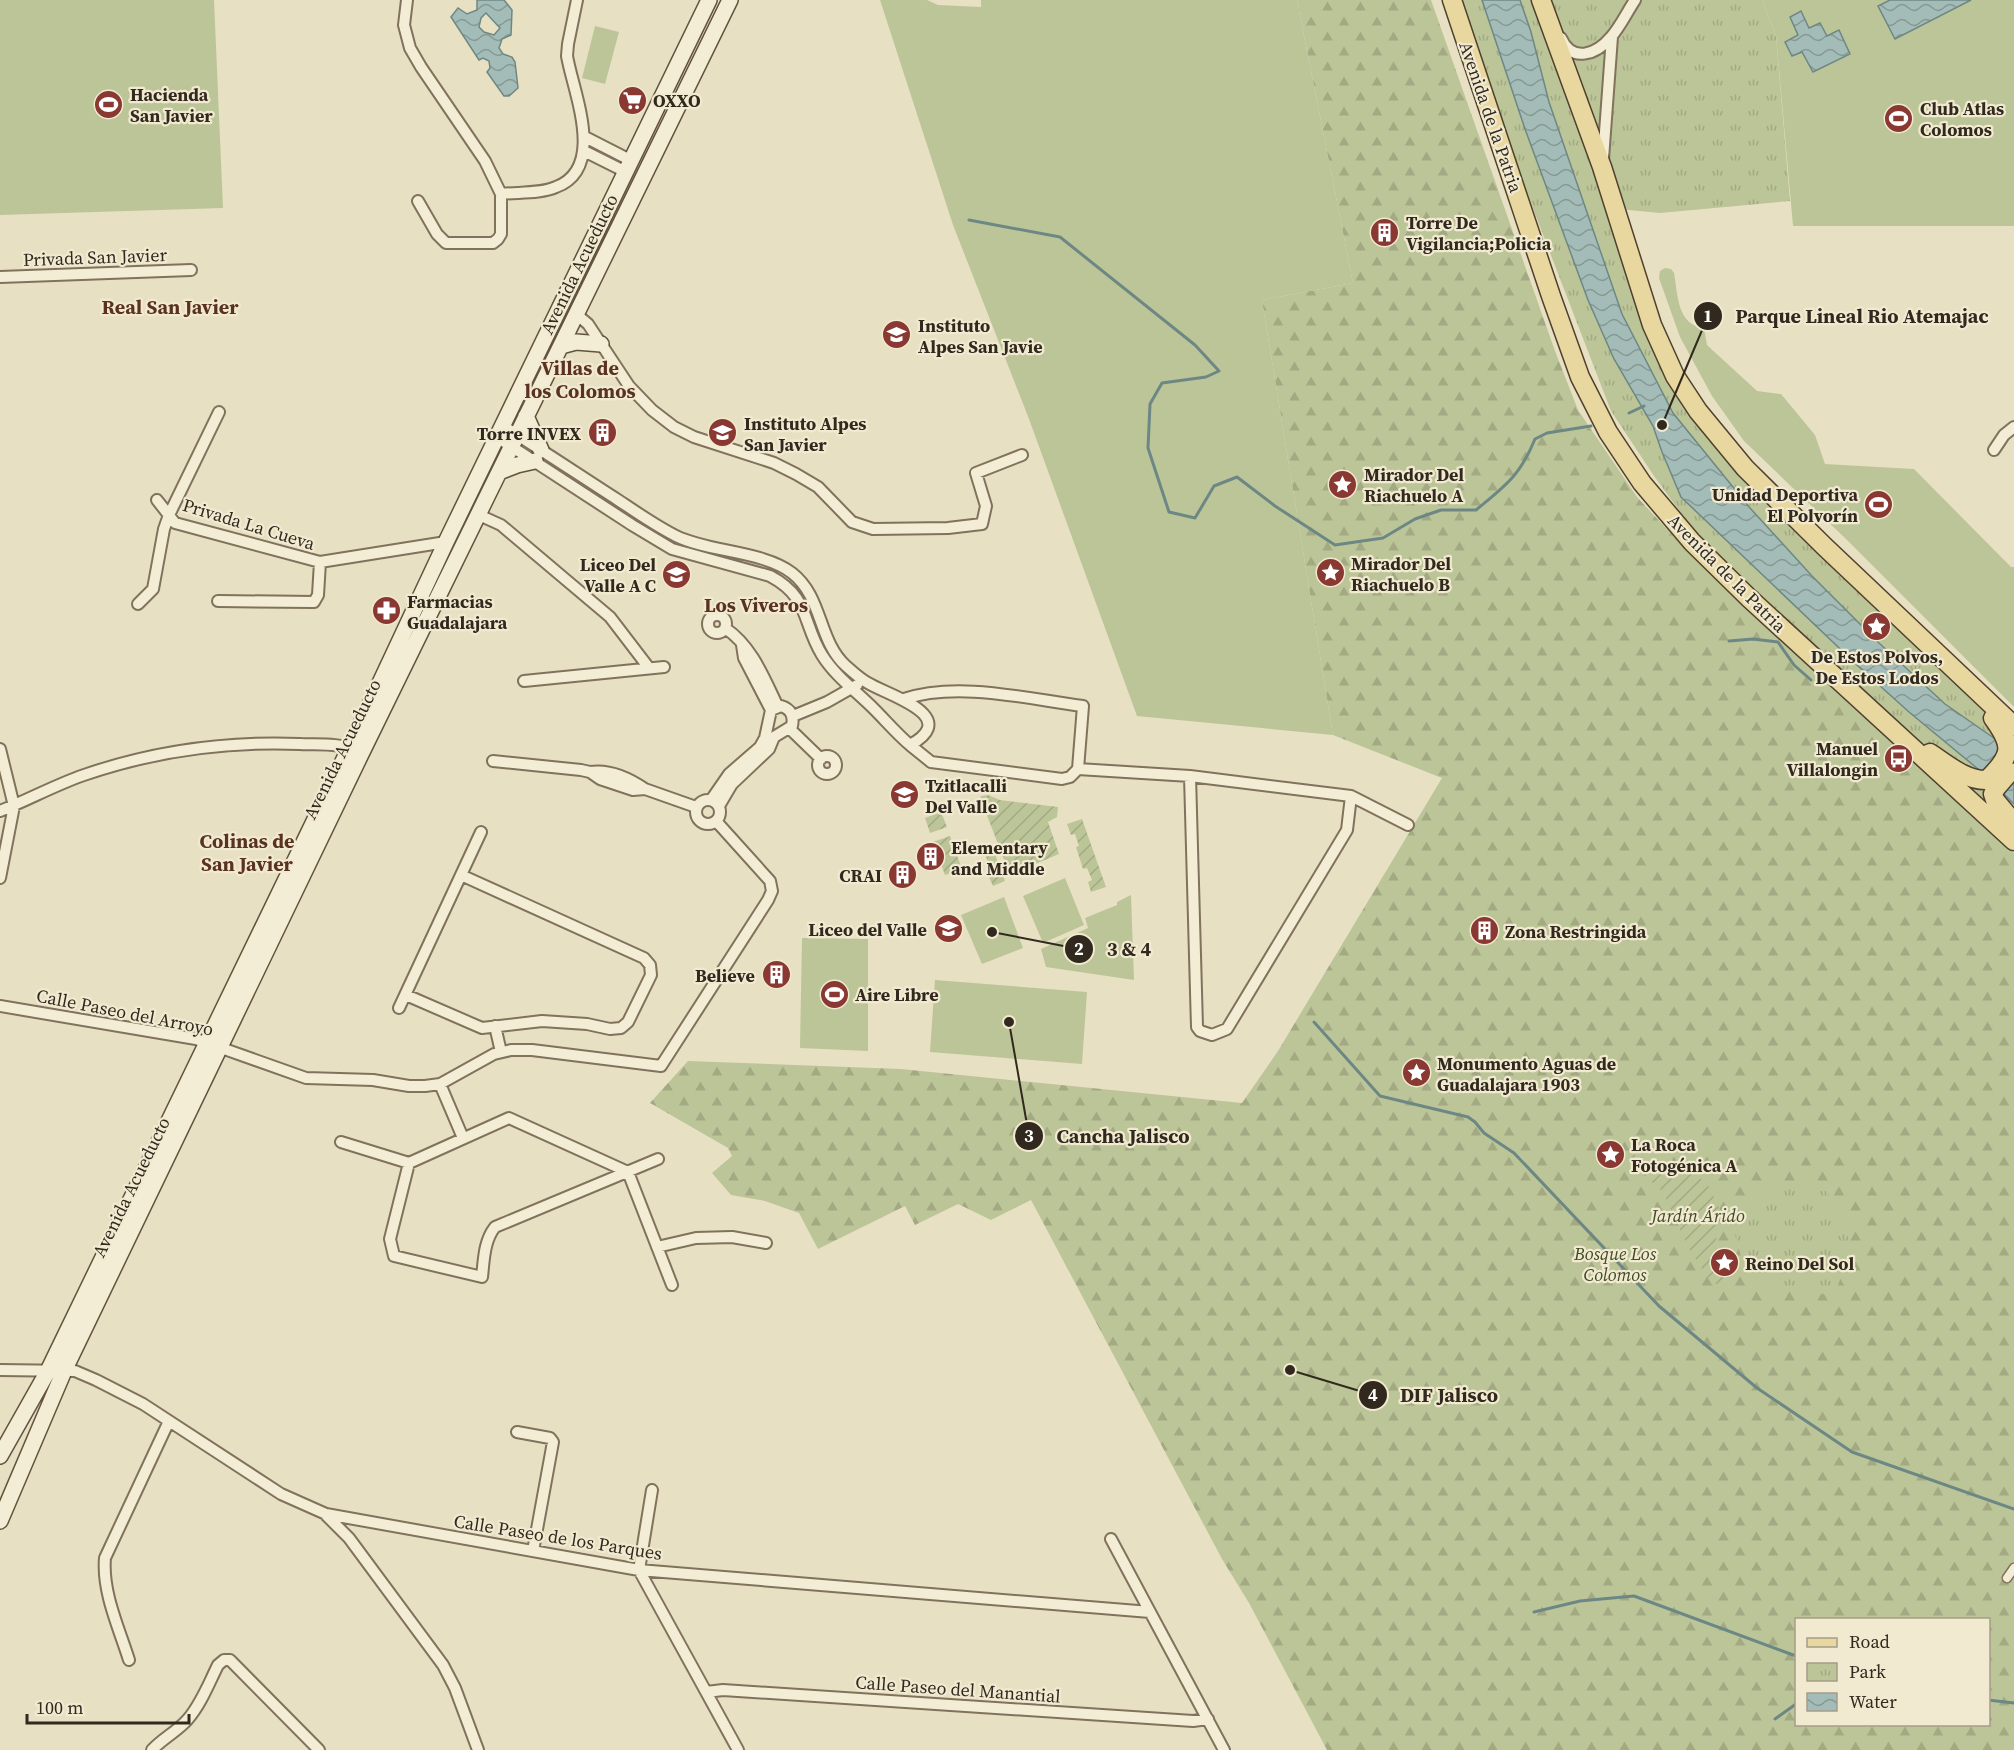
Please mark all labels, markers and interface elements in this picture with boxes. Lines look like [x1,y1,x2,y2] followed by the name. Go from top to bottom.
[1453,38,1529,197] street label: Avenida de la Patria
[130,82,213,128] place label: Hacienda San Javier
[616,84,648,116] supermarket icon: OXXO
[93,88,125,120] sports icon: Hacienda San Javier
[653,88,701,113] place label: OXXO
[1920,96,2004,142] place label: Club Atlas Colomos
[1883,102,1915,134] sports icon: Club Atlas Colomos
[534,190,624,338] street label: Avenida Acueducto
[1406,210,1552,256] place label: Torre De Vigilancia;Policia
[1369,216,1401,248] building icon: Torre De Vigilancia;Policia
[23,242,168,272] street label: Privada San Javier
[102,293,239,321] district label: Real San Javier
[1693,297,2000,335] callout: Parque Lineal Rio Atemajac
[1735,302,1989,330] text: Parque Lineal Rio Atemajac
[1703,303,1713,328] text: 1
[918,313,1043,359] place label: Instituto Alpes San Javie
[881,319,913,351] school or university icon: Instituto Alpes San Javie
[524,354,636,405] district label: Villas de los Colomos
[744,411,866,457] place label: Instituto Alpes San Javier
[586,417,618,449] building icon: Torre INVEX
[707,417,739,449] school or university icon: Instituto Alpes San Javier
[477,421,581,446] place label: Torre INVEX
[1364,462,1464,508] place label: Mirador Del Riachuelo A
[1327,468,1359,500] place icon: Mirador Del Riachuelo A
[1712,482,1858,528] place label: Unidad Deportiva El Polvorín
[1863,488,1895,520] sports icon: Unidad Deportiva El Polvorín
[180,492,319,556] street label: Privada La Cueva
[1662,508,1792,638] street label: Avenida de la Patria
[1351,551,1451,597] place label: Mirador Del Riachuelo B
[580,552,656,598] place label: Liceo Del Valle A C
[1314,557,1346,589] place icon: Mirador Del Riachuelo B
[661,558,693,590] school or university icon: Liceo Del Valle A C
[407,589,508,635] place label: Farmacias Guadalajara
[704,591,808,619] district label: Los Viveros
[370,595,402,627] pharmacy icon: Farmacias Guadalajara
[1861,611,1893,643] place icon: De Estos Polvos, De Estos Lodos
[1811,644,1943,690] place label: De Estos Polvos, De Estos Lodos
[297,675,387,823] street label: Avenida Acueducto
[1786,736,1878,782] place label: Manuel Villalongin
[1883,742,1915,774] bus stop icon: Manuel Villalongin
[925,773,1007,819] place label: Tzitlacalli Del Valle
[888,779,920,811] school or university icon: Tzitlacalli Del Valle
[200,827,294,878] district label: Colinas de San Javier
[951,835,1048,881] place label: Elementary and Middle
[914,841,946,873] building icon: Elementary and Middle
[887,859,919,891] building icon: CRAI
[839,863,882,888] place label: CRAI
[932,913,964,945] school or university icon: Liceo del Valle
[1468,915,1500,947] building icon: Zona Restringida
[808,917,927,942] place label: Liceo del Valle
[1505,919,1647,944] place label: Zona Restringida
[1064,930,1163,968] callout: 3 & 4
[1107,935,1151,963] text: 3 & 4
[1074,936,1084,961] text: 2
[760,959,792,991] building icon: Believe
[695,963,755,988] place label: Believe
[818,978,850,1010] sports icon: Aire Libre
[855,982,939,1007] place label: Aire Libre
[34,983,216,1041] street label: Calle Paseo del Arroyo
[1437,1051,1616,1097] place label: Monumento Aguas de Guadalajara 1903
[1400,1057,1432,1089] place icon: Monumento Aguas de Guadalajara 1903
[86,1113,176,1261] street label: Avenida Acueducto
[1014,1117,1201,1155] callout: Cancha Jalisco
[1056,1122,1190,1150] text: Cancha Jalisco
[1024,1123,1034,1148] text: 3
[1631,1132,1737,1178] place label: La Roca Fotogénica A
[1594,1138,1626,1170] place icon: La Roca Fotogénica A
[1648,1203,1745,1228] park label: Jardín Árido
[1573,1241,1657,1287] park label: Bosque Los Colomos
[1708,1247,1740,1279] place icon: Reino Del Sol
[1745,1251,1854,1276] place label: Reino Del Sol
[1358,1376,1510,1414] callout: DIF Jalisco
[1400,1381,1498,1409] text: DIF Jalisco
[1368,1382,1378,1407] text: 4
[452,1508,664,1566] street label: Calle Paseo de los Parques
[1795,1618,1990,1726] legend
[1849,1629,1890,1654] text: Road
[1849,1659,1886,1684] text: Park
[855,1669,1061,1709] street label: Calle Paseo del Manantial
[27,1687,189,1725] scale bar
[1849,1689,1897,1714] text: Water
[36,1695,83,1720] text: 100 m

